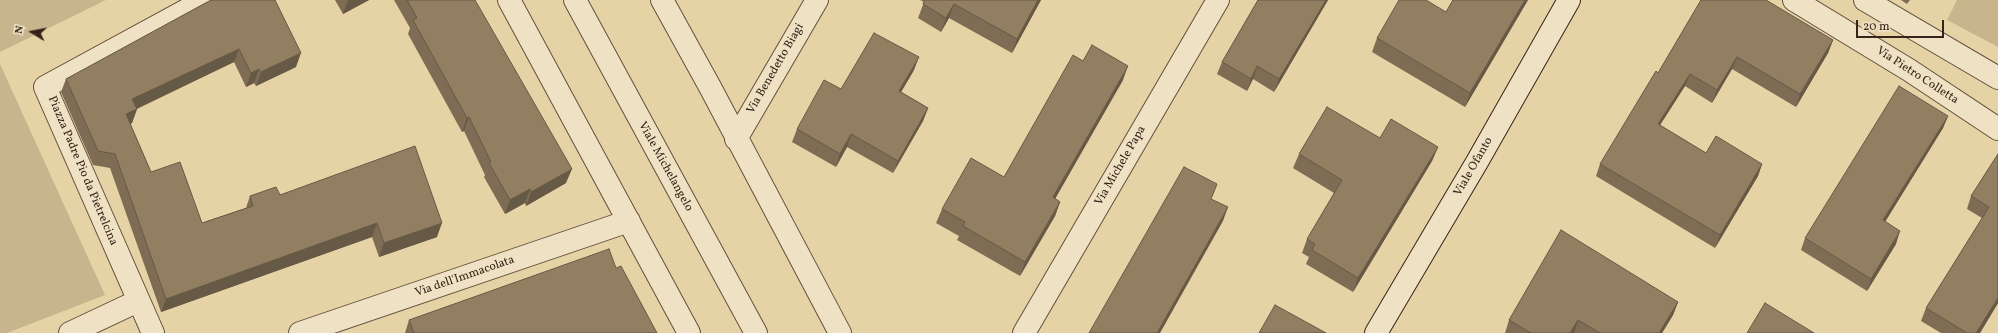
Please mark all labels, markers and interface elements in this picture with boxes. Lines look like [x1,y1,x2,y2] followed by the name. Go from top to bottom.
[12,12,52,52] north arrow
[1858,12,1946,38] scale bar
[1863,19,1890,35] text: 20 m
[744,21,808,117] street label: Via Benedetto Biagi
[12,25,28,35] text: N
[1873,44,1961,108] street label: Via Pietro Colletta
[44,94,120,248] street label: Piazza Padre Pio da Pietrelcina
[634,120,696,214] street label: Viale Michelangelo
[1092,124,1150,208] street label: Via Michele Papa
[1451,135,1497,199] street label: Viale Ofanto
[413,253,517,301] street label: Via dell'Immacolata

